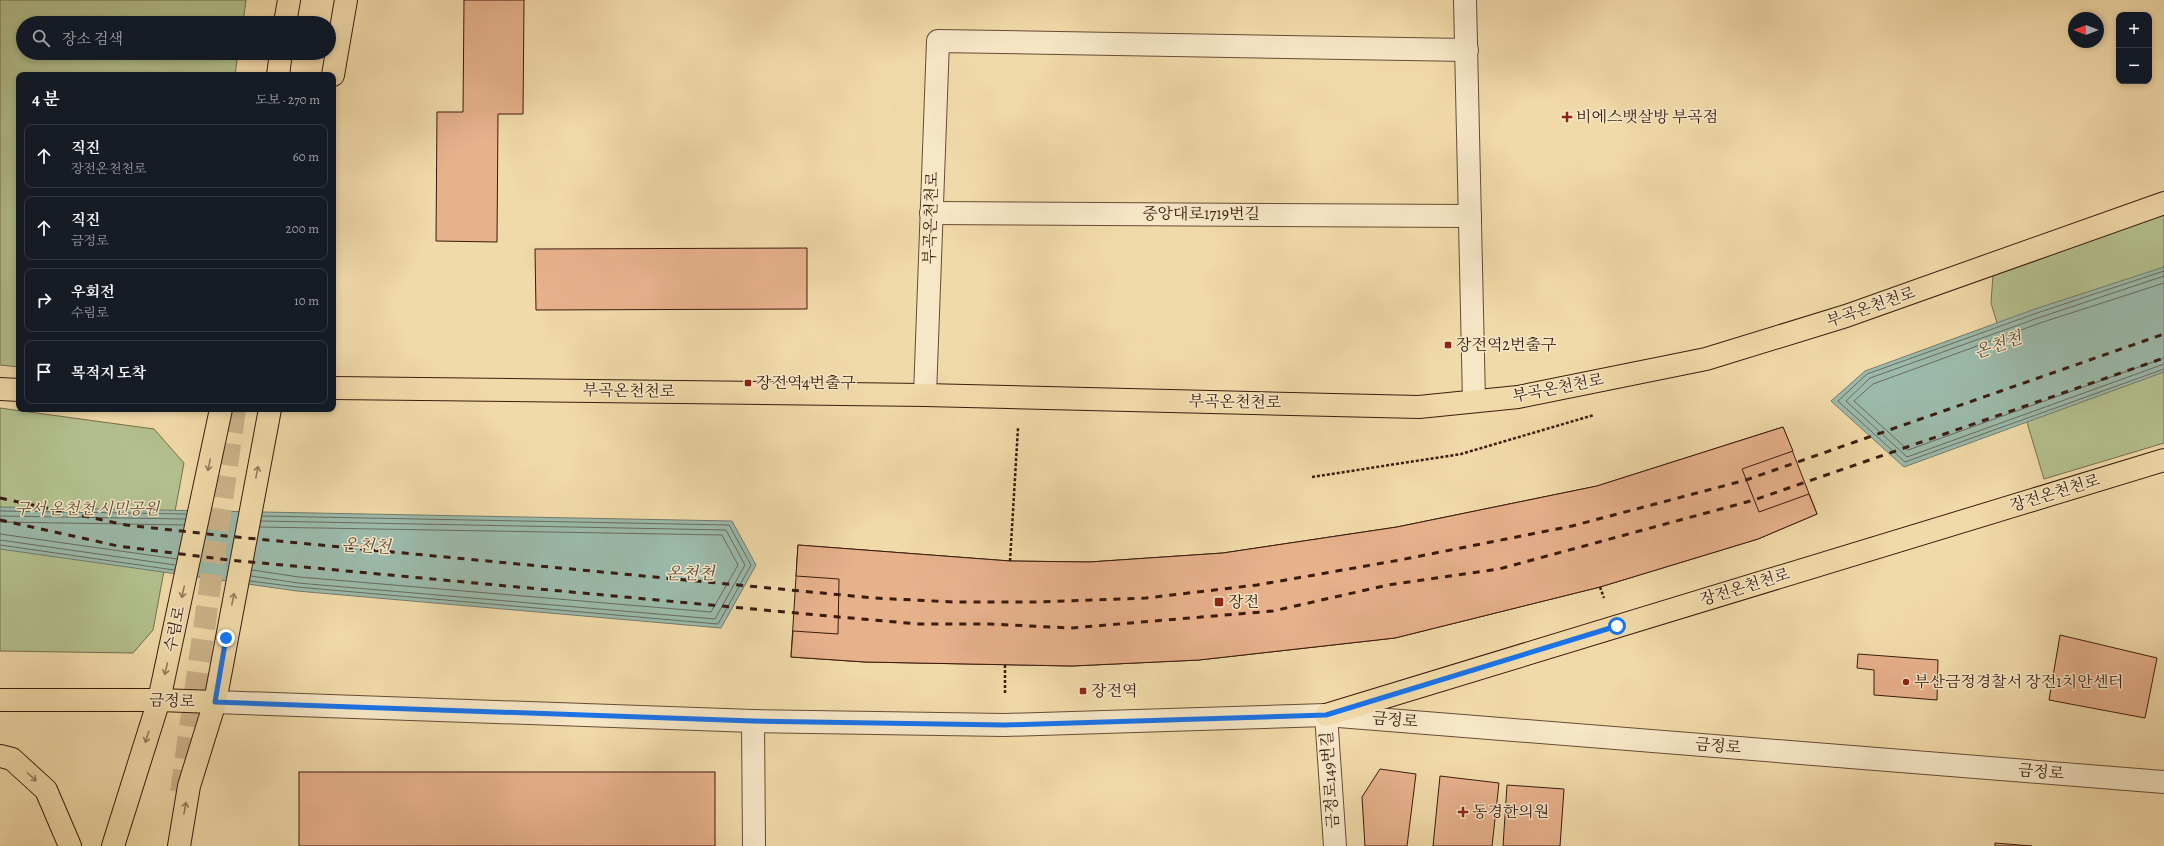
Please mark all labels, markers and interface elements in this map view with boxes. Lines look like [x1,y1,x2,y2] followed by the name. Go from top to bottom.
[2068,12,2104,48] north arrow
[2116,12,2152,84] map controls
[2116,12,2152,48] button: +
[16,16,336,60] search box
[30,27,52,49] icon: search
[62,29,123,49] text: 장소 검색
[2116,48,2152,84] button: −
[32,88,59,111] text: 4 분
[255,91,320,108] text: 도보 · 270 m
[1576,106,1718,128] place label: 비에스뱃살방 부곡점
[1561,111,1573,123] marker: 비에스뱃살방 부곡점
[71,138,100,158] text: 직진
[33,145,55,167] icon: ahead
[293,148,319,165] text: 60 m
[71,160,146,177] text: 장전온천천로
[918,171,944,265] street label: 부곡온천천로
[1142,203,1260,225] street label: 중앙대로1719번길
[71,210,100,230] text: 직진
[33,217,55,239] icon: ahead
[286,220,319,237] text: 200 m
[71,232,109,249] text: 금정로
[1824,281,1919,332] street label: 부곡온천천로
[71,282,114,302] text: 우회전
[33,289,55,311] icon: right
[294,292,319,309] text: 10 m
[71,304,109,321] text: 수림로
[1971,326,2027,364] water label: 온천천
[1456,334,1556,356] place label: 장전역2번출구
[1443,340,1453,350] marker: 장전역2번출구
[33,361,55,383] icon: arrive
[71,363,146,383] text: 목적지 도착
[1510,368,1606,408] street label: 부곡온천천로
[756,372,856,394] place label: 장전역4번출구
[743,378,753,388] marker: 장전역4번출구
[582,379,676,403] street label: 부곡온천천로
[1188,390,1282,414] street label: 부곡온천천로
[204,458,212,471] one-way arrow
[254,466,262,479] one-way arrow
[2007,469,2103,517] street label: 장전온천천로
[15,498,161,520] park label: 구서 온천천 시민공원
[341,533,393,559] water label: 온천천
[665,562,716,585] water label: 온천천
[1697,563,1793,611] street label: 장전온천천로
[178,585,186,598] one-way arrow
[1228,591,1259,613] place label: 장전
[230,593,238,606] one-way arrow
[1213,596,1225,608] marker: 장전
[159,604,191,654] street label: 수림로
[1608,617,1626,635] route start
[217,629,235,647] route end
[162,662,170,675] one-way arrow
[1914,671,2124,693] place label: 부산금정경찰서 장전1치안센터
[1901,677,1911,687] marker: 부산금정경찰서 장전1치안센터
[1091,680,1137,702] place label: 장전역
[1078,686,1088,696] marker: 장전역
[148,689,196,713] street label: 금정로
[1371,707,1420,733] street label: 금정로
[143,730,150,743] one-way arrow
[1316,731,1344,829] street label: 금정로149번길
[1694,733,1743,759] street label: 금정로
[2017,759,2066,785] street label: 금정로
[27,773,37,782] one-way arrow
[182,801,190,814] one-way arrow
[1472,801,1549,823] place label: 동경한의원
[1457,806,1469,818] marker: 동경한의원

